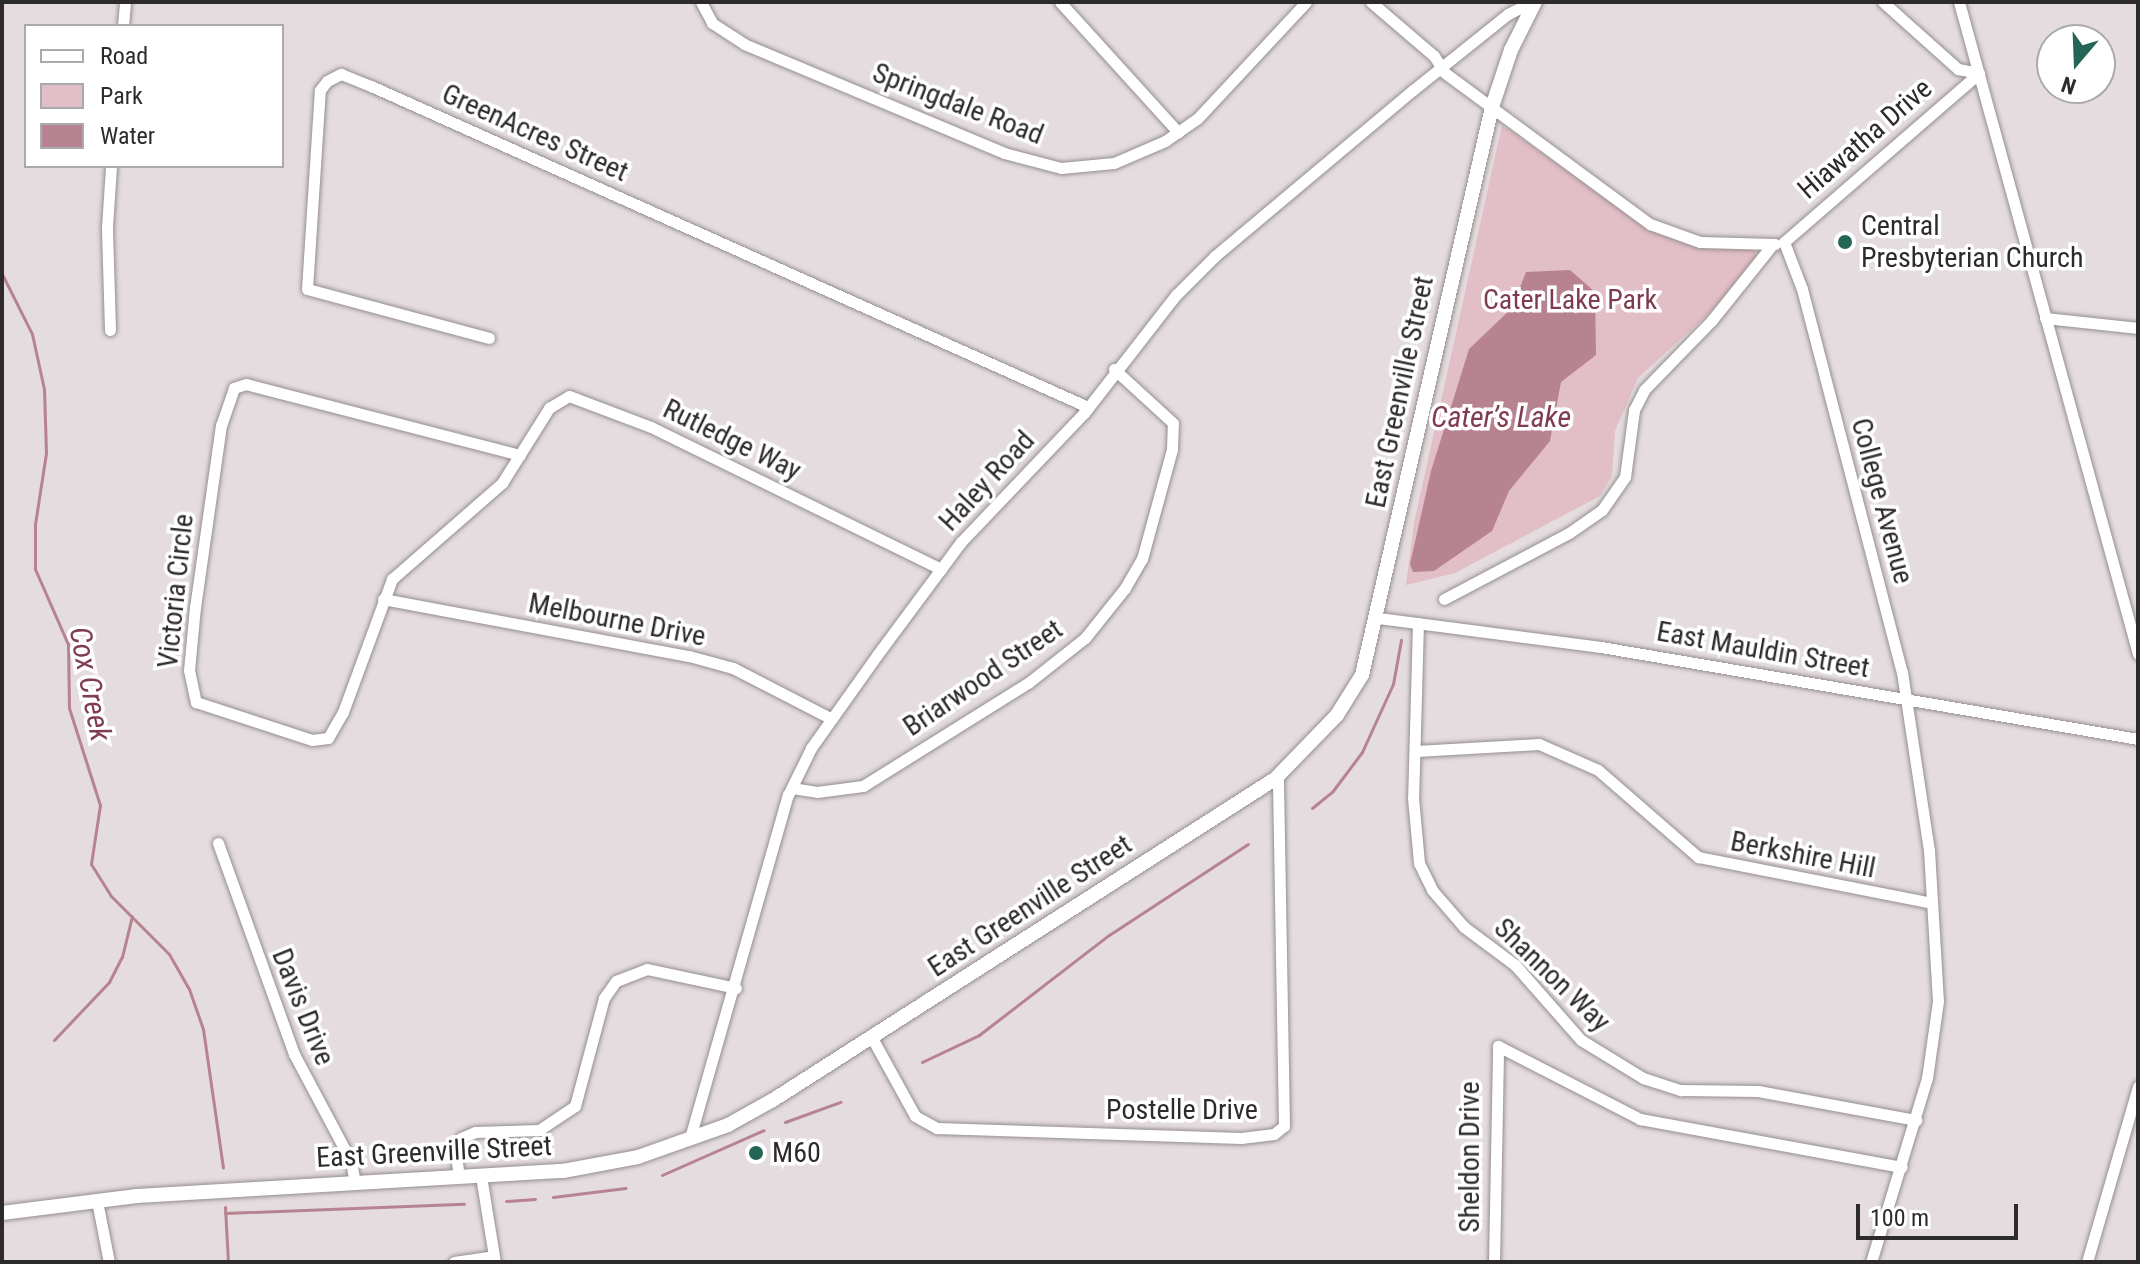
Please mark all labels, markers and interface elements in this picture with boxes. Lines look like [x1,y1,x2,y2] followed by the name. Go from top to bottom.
[24,24,284,168] legend
[2036,24,2116,104] north arrow
[100,42,148,70] text: Road
[868,56,1048,152] street label: Springdale Road
[2058,71,2079,99] text: N
[1791,72,1939,206] street label: Hiawatha Drive
[437,77,633,189] street label: GreenAcres Street
[100,82,143,110] text: Park
[100,122,155,150] text: Water
[1861,209,2083,275] place label: Central Presbyterian Church
[1836,233,1854,251] marker: Central Presbyterian Church
[1359,273,1441,511] street label: East Greenville Street
[1483,283,1657,317] park label: Cater Lake Park
[658,392,806,488] street label: Rutledge Way
[1431,399,1571,435] water label: Cater’s Lake
[1844,415,1920,587] street label: College Avenue
[932,424,1042,538] street label: Haley Road
[151,512,201,670] street label: Victoria Circle
[526,586,708,654] street label: Melbourne Drive
[897,612,1069,744] street label: Briarwood Street
[1654,615,1872,685] street label: East Mauldin Street
[61,624,119,744] water label: Cox Creek
[1728,825,1878,885] street label: Berkshire Hill
[922,828,1138,984] street label: East Greenville Street
[1487,911,1617,1039] street label: Shannon Way
[264,944,342,1070] street label: Davis Drive
[1453,1081,1487,1233] street label: Sheldon Drive
[1106,1093,1258,1127] street label: Postelle Drive
[315,1129,553,1175] street label: East Greenville Street
[772,1136,821,1170] place label: M60
[747,1144,765,1162] marker: M60
[1860,1188,2022,1238] scale bar
[1870,1204,1929,1232] text: 100 m

